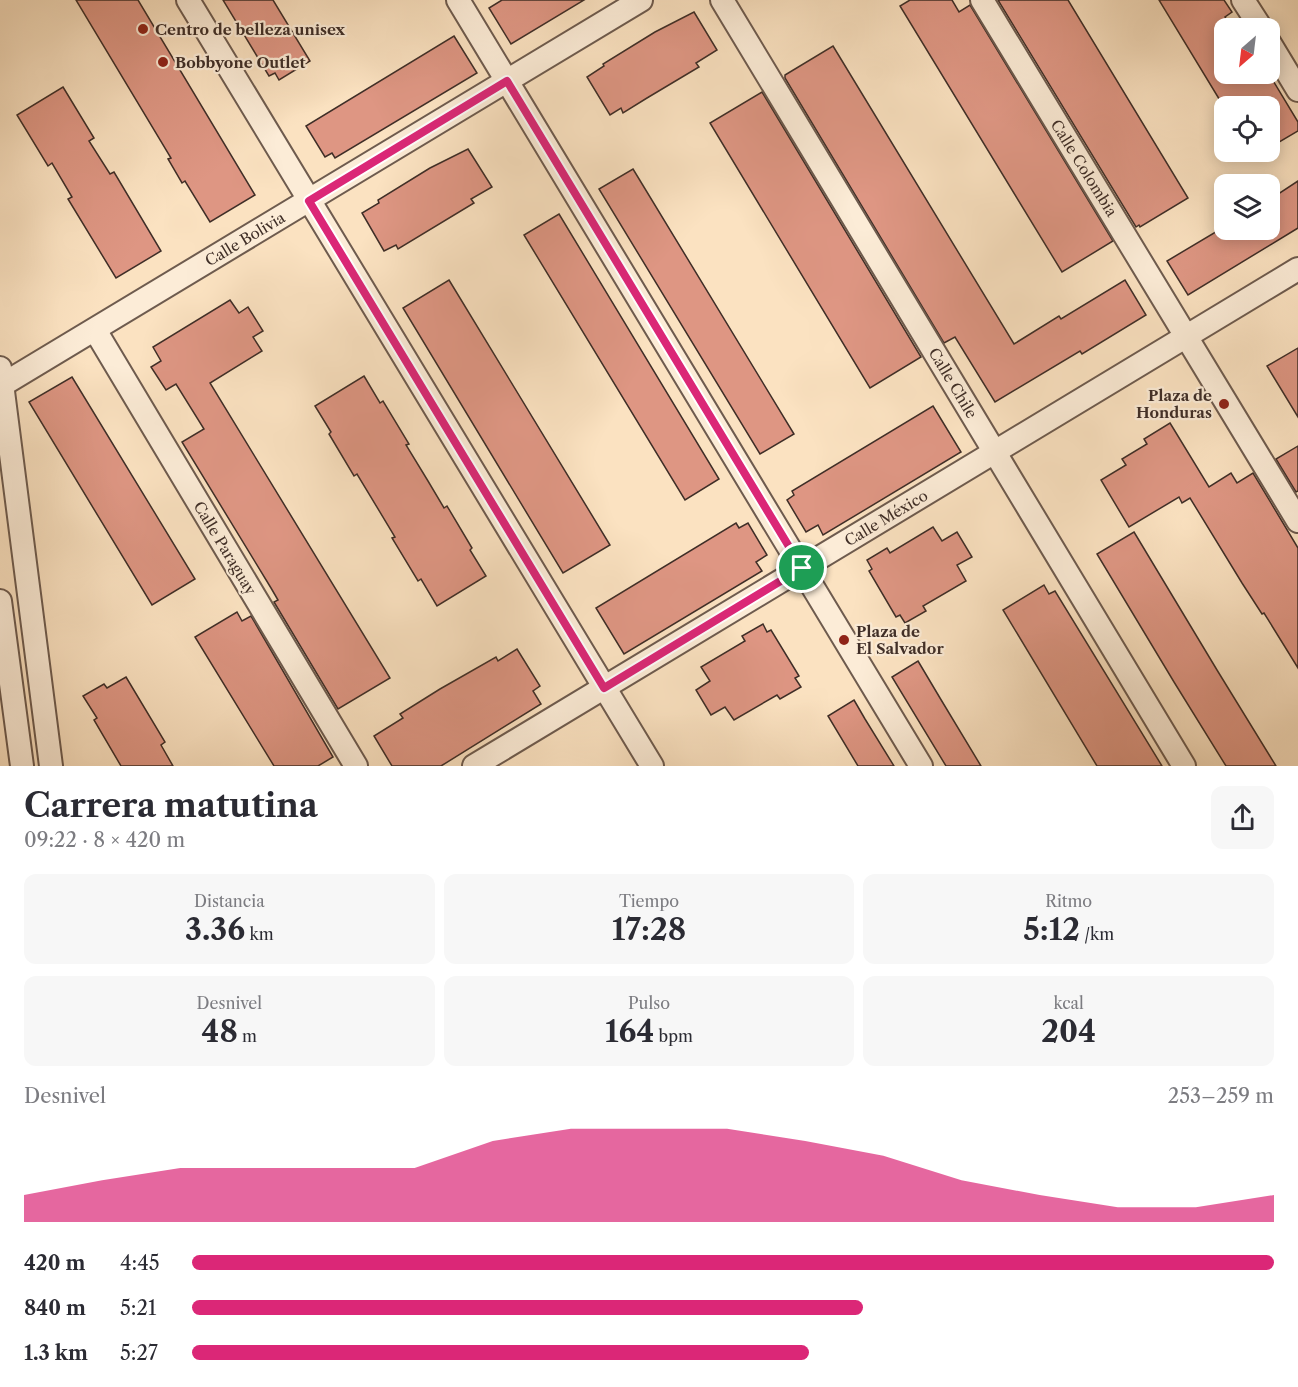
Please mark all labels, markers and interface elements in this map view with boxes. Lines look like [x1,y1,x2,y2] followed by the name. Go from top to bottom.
[1214,18,1280,84] north arrow
[1214,18,1280,240] map controls
[155,20,345,39] place label: Centro de belleza unisex
[136,22,150,36] marker: Centro de belleza unisex
[175,53,306,72] place label: Bobbyone Outlet
[156,55,170,69] marker: Bobbyone Outlet
[1214,96,1280,162] button: locate
[1047,116,1121,220] street label: Calle Colombia
[1214,174,1280,240] button: layers
[202,208,288,270] street label: Calle Bolivia
[924,344,982,422] street label: Calle Chile
[1136,386,1212,422] place label: Plaza de Honduras
[1217,397,1231,411] marker: Plaza de Honduras
[841,486,931,550] street label: Calle México
[190,498,261,599] street label: Calle Paraguay
[776,542,827,593] pin
[785,551,818,584] icon: arrive
[856,622,944,658] place label: Plaza de El Salvador
[837,633,851,647] marker: Plaza de El Salvador
[24,785,318,826] text: Carrera matutina
[1211,786,1274,849] button: share
[24,828,185,852] text: 09:22 · 8 × 420 m
[194,891,265,911] text: Distancia
[619,891,679,911] text: Tiempo
[1045,891,1092,911] text: Ritmo
[185,911,245,948] text: 3.36
[612,911,686,948] text: 17:28
[1023,911,1080,948] text: 5:12
[245,924,274,944] text: km
[1080,924,1114,944] text: /km
[197,993,262,1013] text: Desnivel
[628,993,670,1013] text: Pulso
[1054,993,1084,1013] text: kcal
[202,1013,238,1050] text: 48
[605,1013,654,1050] text: 164
[1041,1013,1096,1050] text: 204
[238,1026,257,1046] text: m
[654,1026,693,1046] text: bpm
[24,1084,106,1108] text: Desnivel
[1168,1084,1274,1108] text: 253–259 m
[24,1251,85,1275] text: 420 m
[120,1251,160,1275] text: 4:45
[24,1296,86,1320] text: 840 m
[120,1296,156,1320] text: 5:21
[24,1341,88,1365] text: 1.3 km
[120,1341,158,1365] text: 5:27

